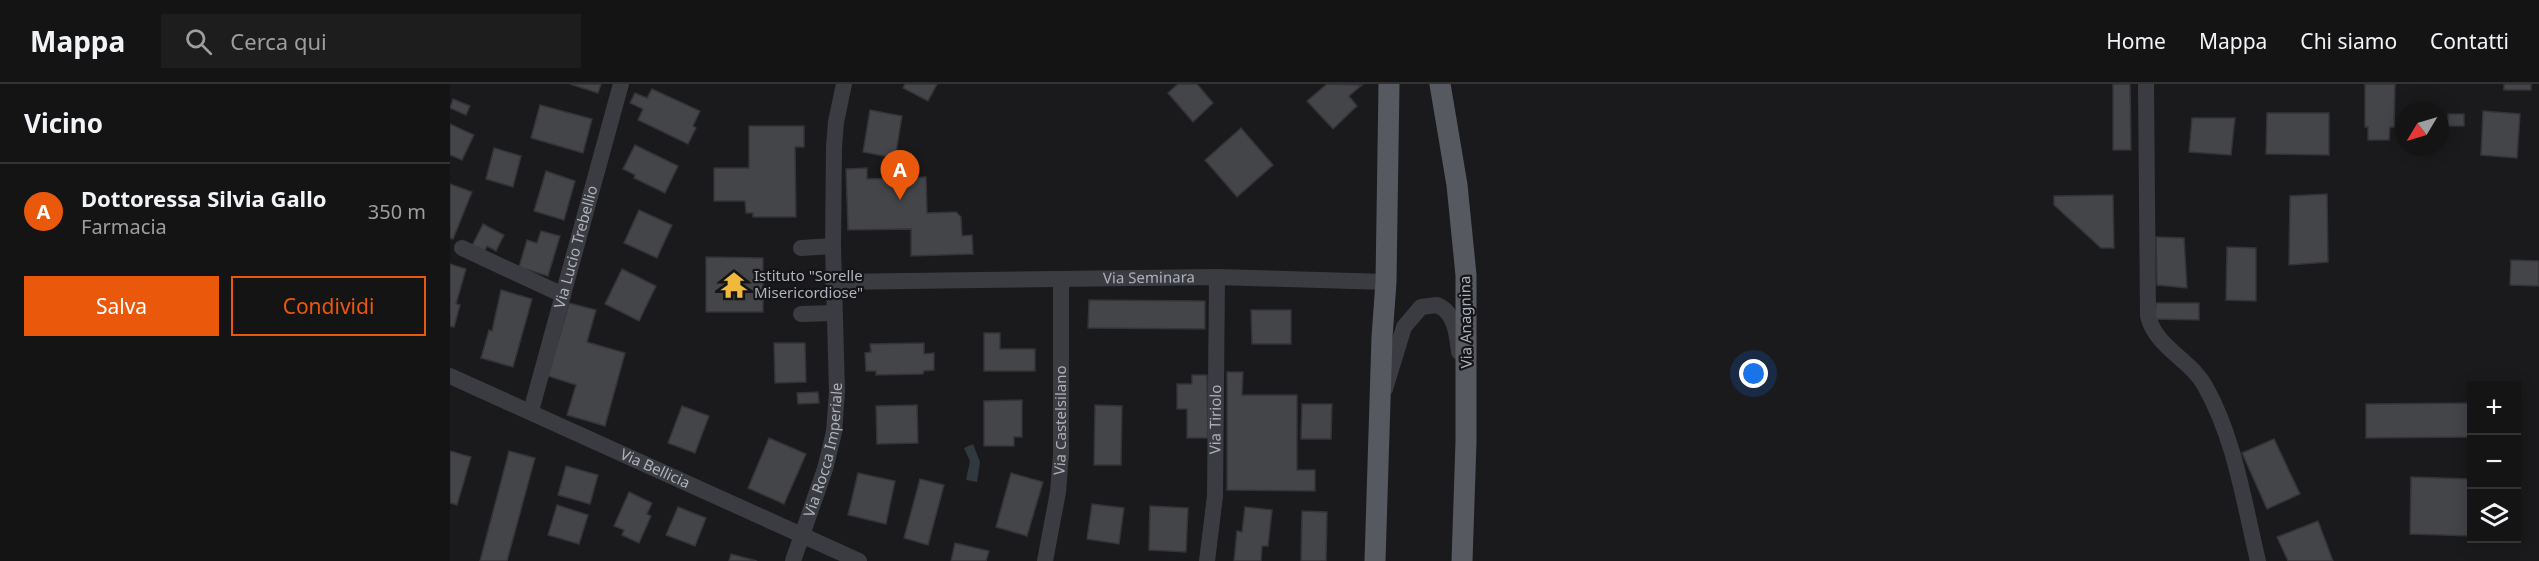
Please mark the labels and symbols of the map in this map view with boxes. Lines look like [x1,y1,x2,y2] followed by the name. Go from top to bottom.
[2395,102,2449,156] north arrow
[880,150,920,200] pin: A
[549,183,602,311] street label: Via Lucio Trebellio
[754,265,863,302] place label: Istituto "Sorelle Misericordiose"
[1103,266,1195,287] street label: Via Seminara
[719,270,749,300] temple icon: Istituto "Sorelle Misericordiose"
[1454,276,1476,368] street label: Via Anagnina
[1739,359,1768,388] your location
[1048,365,1070,476] street label: Via Castelsilano
[798,382,846,520] street label: Via Rocca Imperiale
[1204,385,1225,454] street label: Via Tiriolo
[617,443,694,492] street label: Via Bellicia

